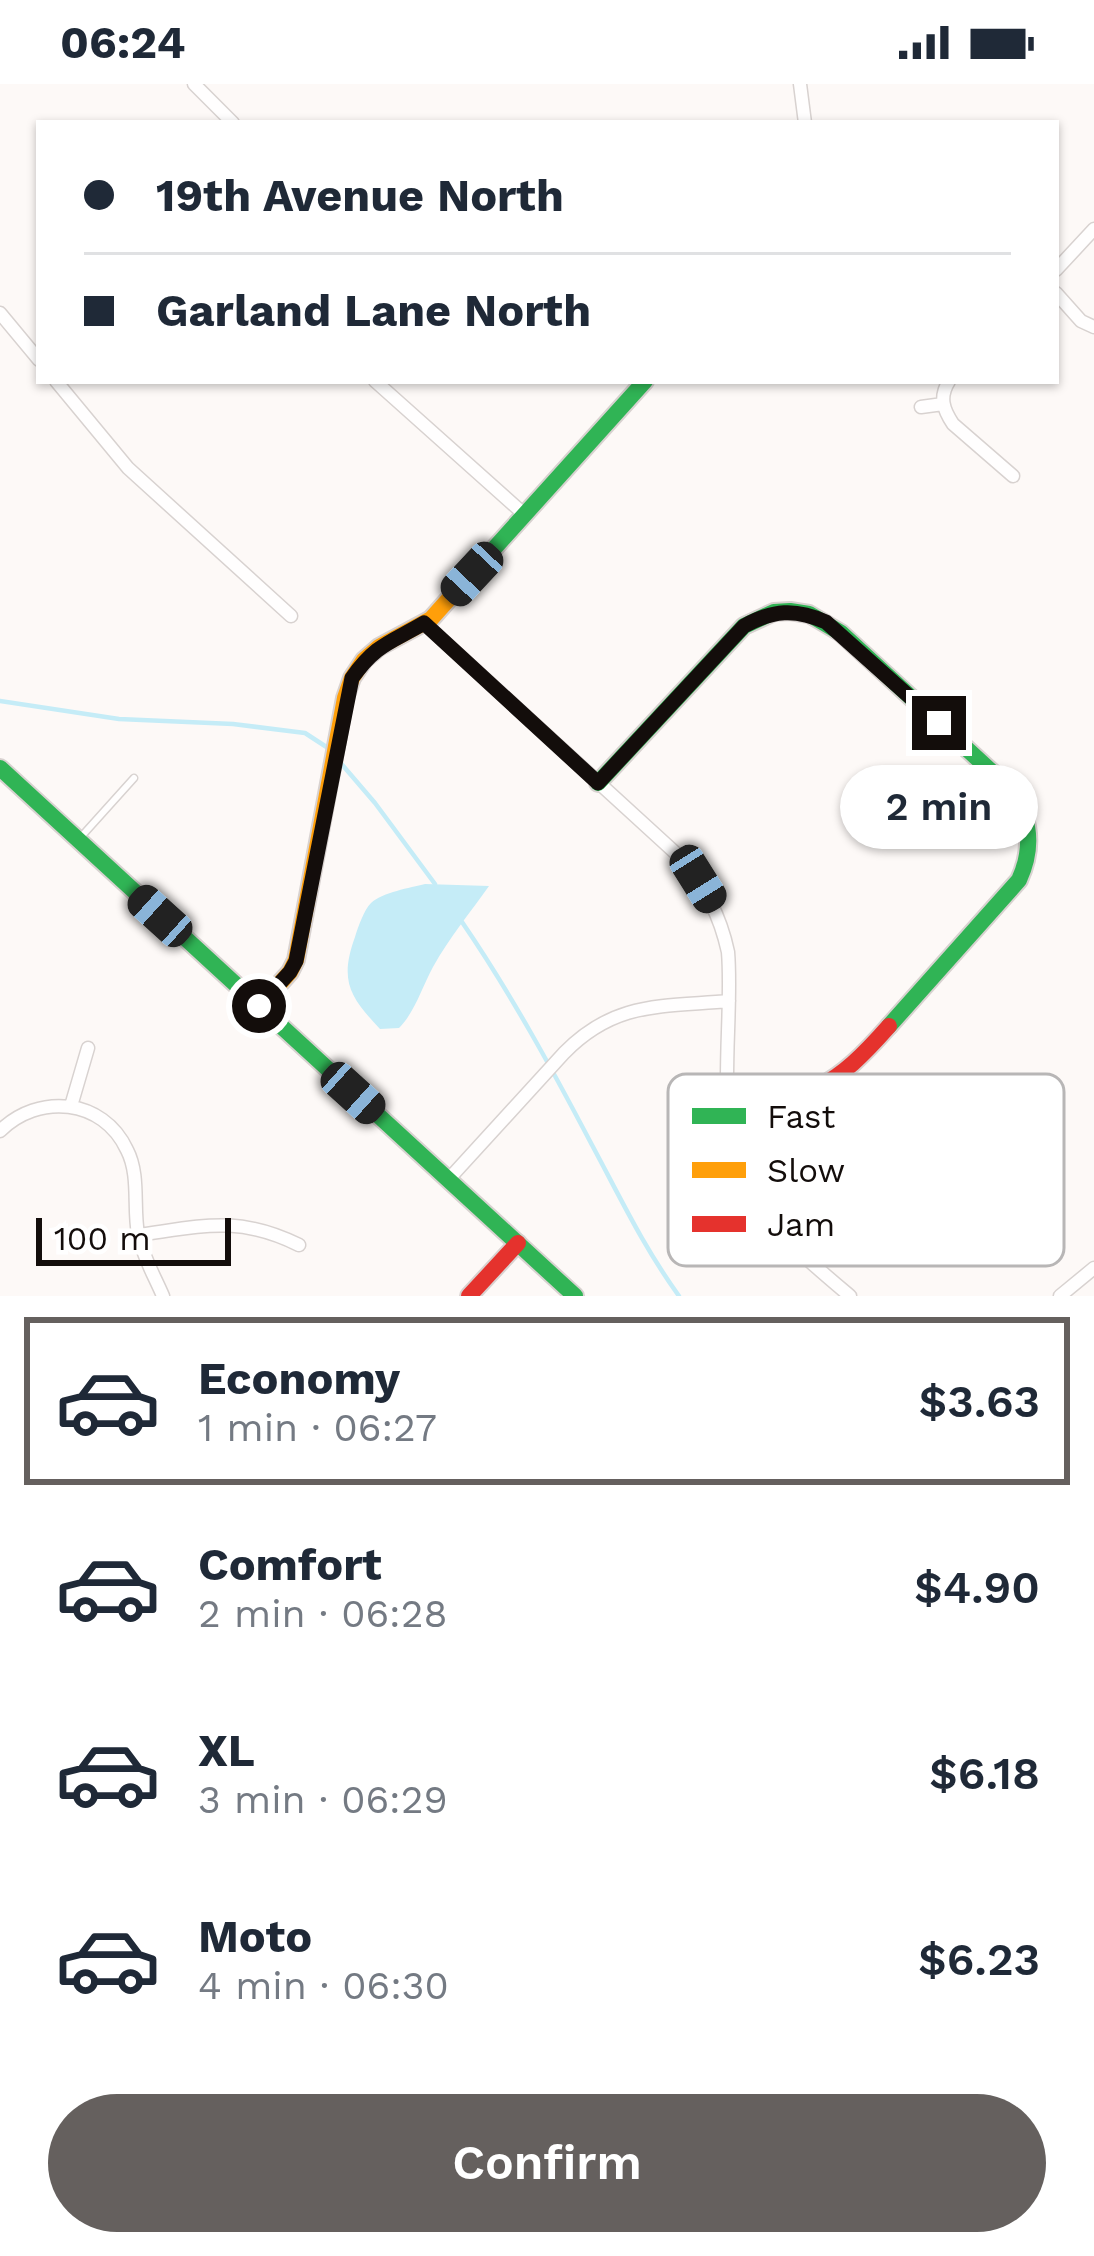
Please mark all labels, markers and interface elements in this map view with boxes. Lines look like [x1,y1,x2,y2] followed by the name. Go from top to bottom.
[60,16,186,69] text: 06:24
[156,169,564,222] text: 19th Avenue North
[156,284,591,337] text: Garland Lane North
[434,535,510,613] car
[912,696,966,750] route end
[840,765,1038,849] callout: 2 min
[886,784,992,829] text: 2 min
[664,839,732,919] car
[121,879,199,953] car
[232,979,286,1033] route start
[314,1056,392,1130] car
[668,1074,1064,1266] legend
[767,1097,836,1136] text: Fast
[767,1151,845,1190] text: Slow
[767,1205,835,1244] text: Jam
[36,1212,231,1265] scale bar
[54,1219,151,1258] text: 100 m
[54,1347,162,1455] icon: car
[198,1352,400,1405] text: Economy
[919,1375,1040,1428] text: $3.63
[198,1405,437,1450] text: 1 min · 06:27
[54,1533,162,1641] icon: car
[198,1538,382,1591] text: Comfort
[914,1561,1040,1614] text: $4.90
[198,1591,447,1636] text: 2 min · 06:28
[54,1719,162,1827] icon: car
[198,1724,255,1777] text: XL
[929,1747,1040,1800] text: $6.18
[198,1777,447,1822] text: 3 min · 06:29
[54,1905,162,2013] icon: car
[198,1910,312,1963] text: Moto
[918,1933,1040,1986] text: $6.23
[198,1963,449,2008] text: 4 min · 06:30
[48,2094,1046,2232] button: Confirm

